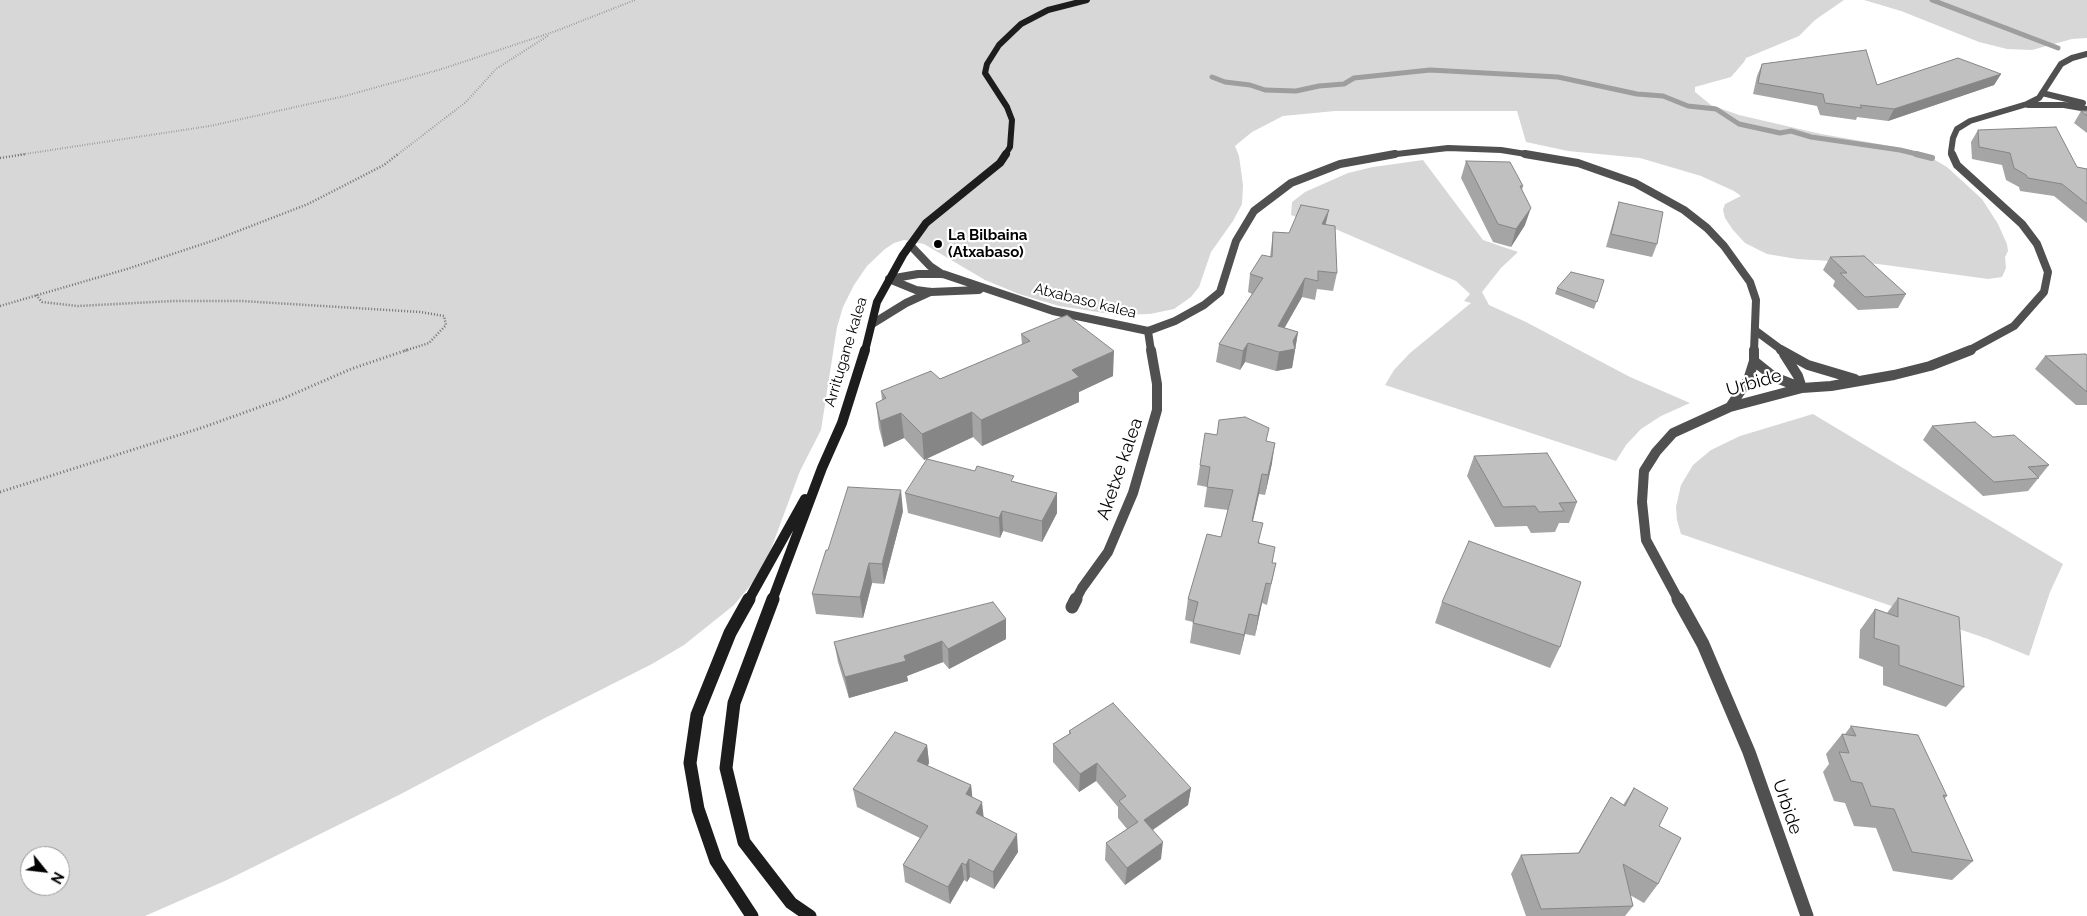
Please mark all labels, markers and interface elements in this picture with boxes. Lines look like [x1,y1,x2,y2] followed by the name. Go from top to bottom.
[948,226,1027,261] place label: La Bilbaina (Atxabaso)
[932,238,944,250] marker: La Bilbaina (Atxabaso)
[1032,280,1138,322] street label: Atxabaso kalea
[821,295,871,409] street label: Arritugane kalea
[1724,365,1784,401] street label: Urbide
[1093,415,1147,523] street label: Aketxe kalea
[1768,777,1806,837] street label: Urbide
[20,846,70,896] north arrow
[48,869,67,886] text: N

